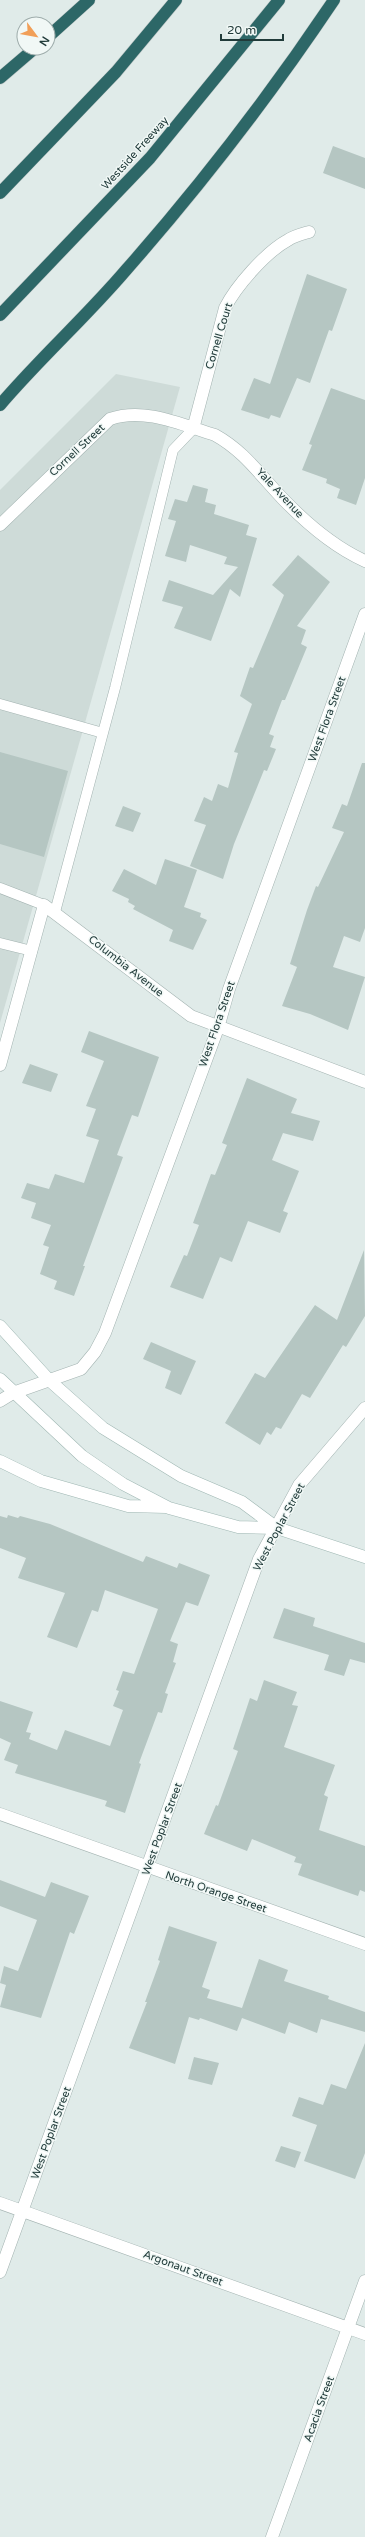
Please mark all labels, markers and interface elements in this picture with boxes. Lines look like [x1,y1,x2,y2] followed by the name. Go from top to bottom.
[16,16,56,56] north arrow
[221,16,283,42] scale bar
[227,23,256,37] text: 20 m
[36,34,52,48] text: N
[99,114,171,192] street label: Westside Freeway
[203,301,235,371] street label: Cornell Court
[47,421,107,479] street label: Cornell Street
[254,465,306,521] street label: Yale Avenue
[306,675,348,763] street label: West Flora Street
[86,933,166,999] street label: Columbia Avenue
[196,979,238,1069] street label: West Flora Street
[250,1481,308,1573] street label: West Poplar Street
[139,1781,185,1877] street label: West Poplar Street
[163,1868,269,1916] street label: North Orange Street
[28,2085,74,2181] street label: West Poplar Street
[141,2248,225,2288] street label: Argonaut Street
[301,2374,337,2444] street label: Acacia Street

